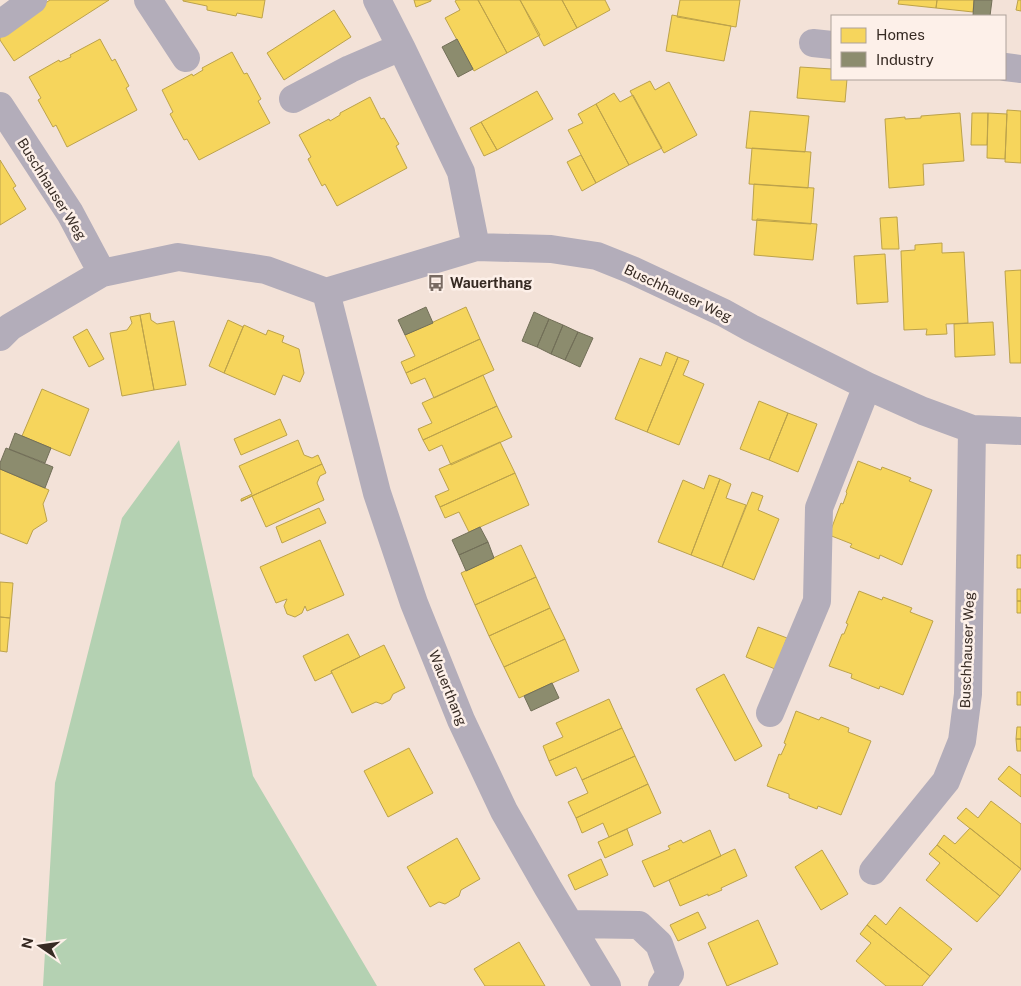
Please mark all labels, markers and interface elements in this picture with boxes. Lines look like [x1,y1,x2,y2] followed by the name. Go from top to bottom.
[831,15,1006,80] legend
[876,26,925,43] text: Homes
[876,51,934,68] text: Industry
[14,135,90,243] street label: Buschhauser Weg
[622,261,735,325] street label: Buschhauser Weg
[426,273,446,293] bus stop icon: Wauerthang
[450,275,532,291] place label: Wauerthang
[957,591,977,709] street label: Buschhauser Weg
[426,648,470,728] street label: Wauerthang
[15,921,65,971] north arrow
[18,936,36,950] text: N

